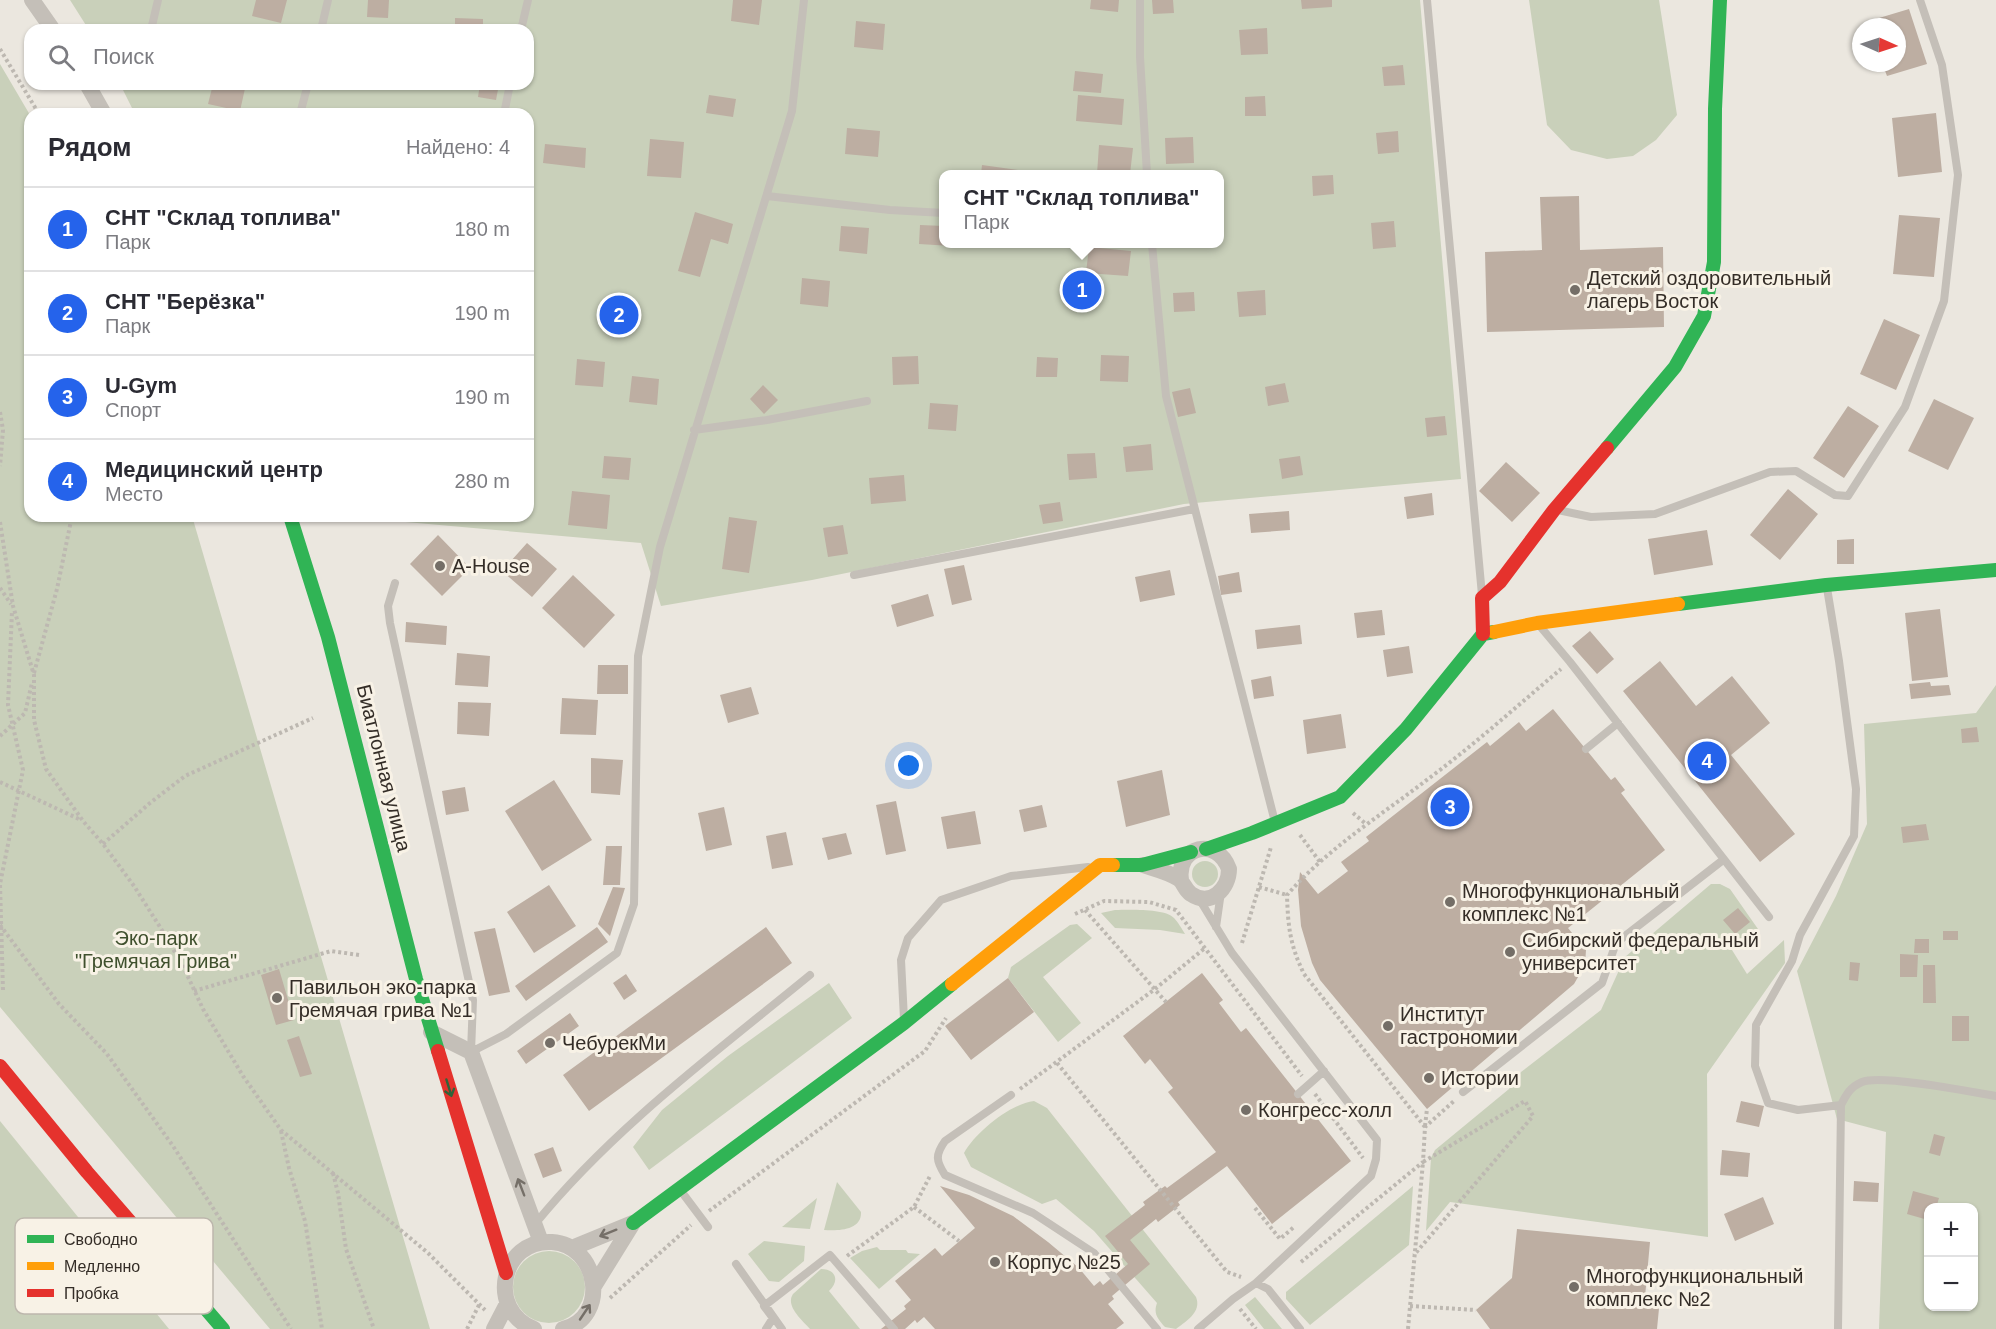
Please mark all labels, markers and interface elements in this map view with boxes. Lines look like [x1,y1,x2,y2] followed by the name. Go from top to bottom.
[1852,18,1906,72] north arrow
[24,24,534,90] search box
[45,41,78,74] icon: search
[93,44,154,69] text: Поиск
[48,132,131,162] text: Рядом
[406,136,510,158] text: Найдено: 4
[939,170,1224,248] popup
[964,185,1199,210] text: СНТ "Склад топлива"
[105,205,341,230] text: СНТ "Склад топлива"
[964,211,1009,233] text: Парк
[62,218,73,240] text: 1
[454,218,510,240] text: 180 m
[105,231,150,253] text: Парк
[1587,267,1831,312] place label: Детский оздоровительный лагерь Восток
[1062,268,1102,312] pin: 1
[1568,283,1582,297] marker: Детский оздоровительный лагерь Восток
[105,289,265,314] text: СНТ "Берёзка"
[600,292,638,338] pin: 2
[62,302,73,324] text: 2
[454,302,510,324] text: 190 m
[105,315,150,337] text: Парк
[105,373,177,398] text: U-Gym
[62,386,73,408] text: 3
[454,386,510,408] text: 190 m
[105,399,161,421] text: Спорт
[105,457,323,482] text: Медицинский центр
[62,470,73,492] text: 4
[454,470,510,492] text: 280 m
[105,483,163,505] text: Место
[452,555,530,577] place label: A-House
[433,559,447,573] marker: A-House
[353,682,416,855] street label: Биатлонная улица
[1688,738,1726,783] pin: 4
[894,751,923,780] your location
[1430,784,1470,830] pin: 3
[1462,880,1679,925] place label: Многофункциональный комплекс №1
[1443,895,1457,909] marker: Многофункциональный комплекс №1
[75,927,237,972] park label: Эко-парк "Гремячая Грива"
[1522,929,1759,974] place label: Сибирский федеральный университет
[1503,945,1517,959] marker: Сибирский федеральный университет
[289,976,477,1021] place label: Павильон эко-парка Гремячая грива №1
[270,991,284,1005] marker: Павильон эко-парка Гремячая грива №1
[1400,1003,1518,1048] place label: Институт гастрономии
[1381,1019,1395,1033] marker: Институт гастрономии
[562,1032,666,1054] place label: ЧебурекМи
[543,1036,557,1050] marker: ЧебурекМи
[1441,1067,1519,1089] place label: Истории
[1422,1071,1436,1085] marker: Истории
[444,1078,455,1097] one-way arrow
[1258,1099,1392,1121] place label: Конгресс-холл
[1239,1103,1253,1117] marker: Конгресс-холл
[515,1179,526,1197] one-way arrow
[1924,1203,1978,1311] map controls
[1924,1203,1978,1257] button: +
[15,1218,213,1314] legend
[600,1228,618,1239] one-way arrow
[64,1231,138,1248] text: Свободно
[1007,1251,1121,1273] place label: Корпус №25
[988,1255,1002,1269] marker: Корпус №25
[1924,1257,1978,1311] button: −
[64,1258,140,1275] text: Медленно
[1586,1265,1803,1310] place label: Многофункциональный комплекс №2
[1567,1280,1581,1294] marker: Многофункциональный комплекс №2
[64,1285,119,1302] text: Пробка
[579,1304,591,1321] one-way arrow

